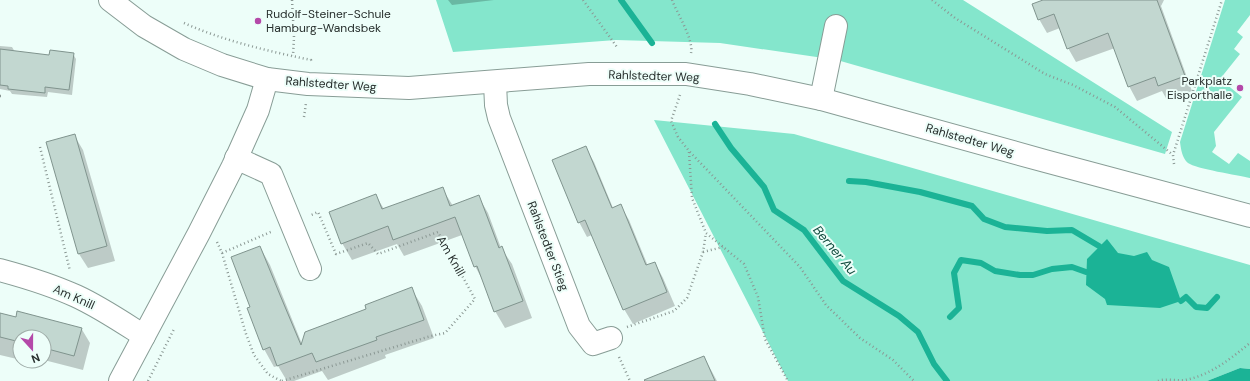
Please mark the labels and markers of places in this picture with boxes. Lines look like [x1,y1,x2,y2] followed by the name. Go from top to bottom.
[266,6,391,36] place label: Rudolf-Steiner-Schule Hamburg-Wandsbek
[253,16,263,26] marker: Rudolf-Steiner-Schule Hamburg-Wandsbek
[1167,73,1232,103] place label: Parkplatz Eisporthalle
[1235,83,1245,93] marker: Parkplatz Eisporthalle

